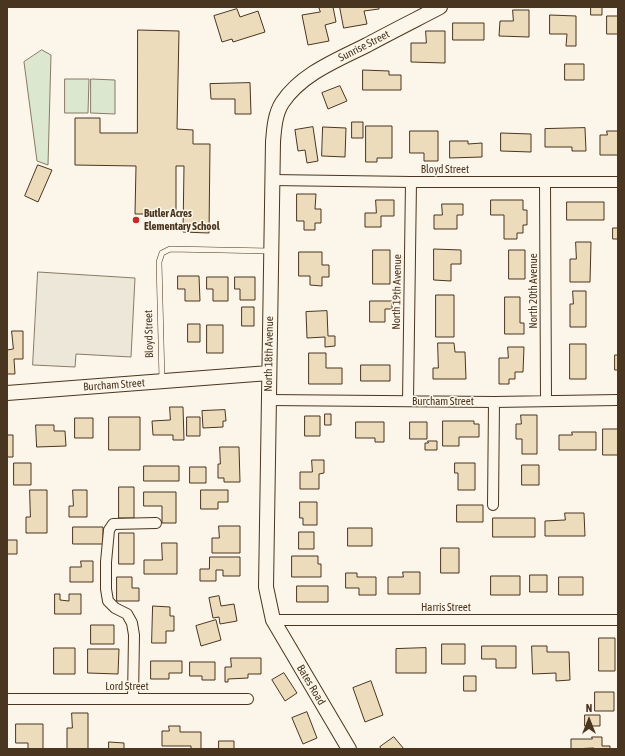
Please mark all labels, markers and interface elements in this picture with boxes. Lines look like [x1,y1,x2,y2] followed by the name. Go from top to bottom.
[336,28,392,64] street label: Sunrise Street
[421,163,469,177] street label: Bloyd Street
[144,207,220,233] place label: Butler Acres Elementary School
[131,215,141,225] marker: Butler Acres Elementary School
[527,253,541,329] street label: North 20th Avenue
[390,254,404,330] street label: North 19th Avenue
[142,310,156,358] street label: Bloyd Street
[262,316,276,392] street label: North 18th Avenue
[83,376,145,394] street label: Burcham Street
[412,395,474,409] street label: Burcham Street
[421,601,471,615] street label: Harris Street
[294,662,328,708] street label: Bates Road
[105,680,149,694] street label: Lord Street
[569,700,609,740] north arrow
[586,702,592,714] text: N

